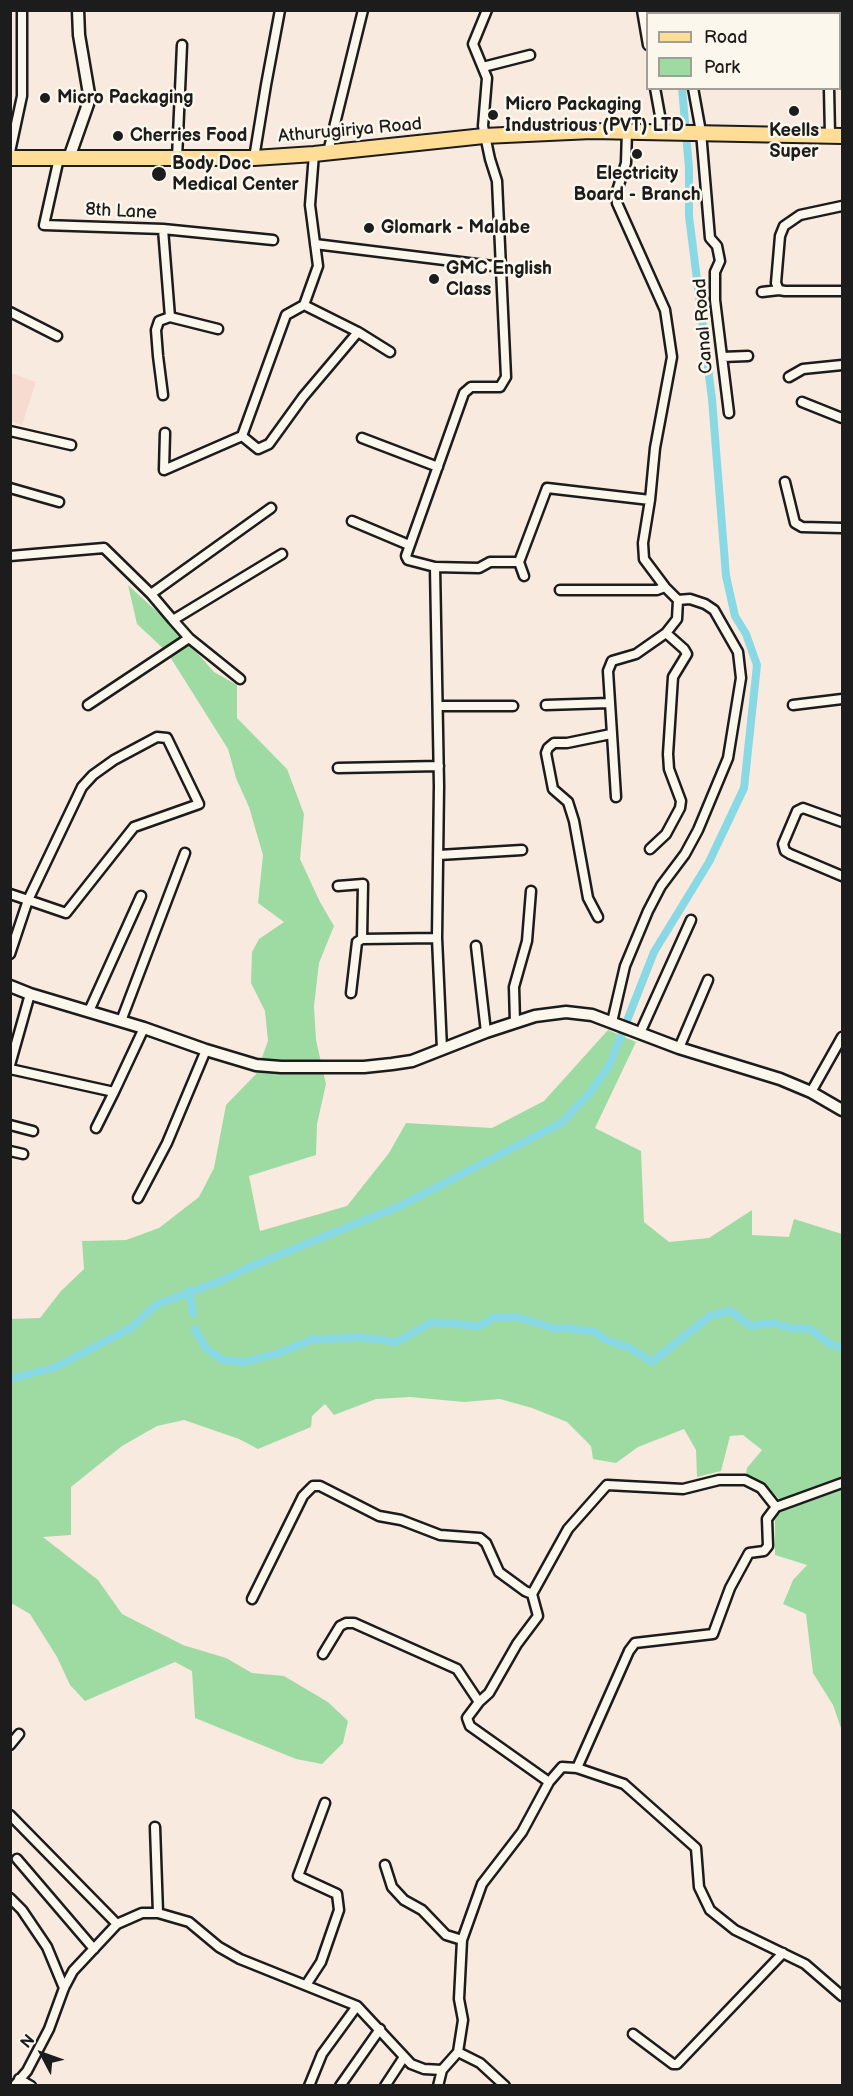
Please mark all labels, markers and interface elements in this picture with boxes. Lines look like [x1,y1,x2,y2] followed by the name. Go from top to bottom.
[646,12,841,90] legend
[704,27,748,48] text: Road
[704,57,740,78] text: Park
[57,87,194,109] place label: Micro Packaging
[38,91,52,105] marker: Micro Packaging
[505,94,684,136] place label: Micro Packaging Industrious (PVT) LTD
[787,104,801,118] marker: Keells Super
[486,108,500,122] marker: Micro Packaging Industrious (PVT) LTD
[277,114,423,148] street label: Athurugiriya Road
[769,120,819,162] place label: Keells Super
[130,125,247,147] place label: Cherries Food
[111,129,125,143] marker: Cherries Food
[630,147,644,161] marker: Electricity Board - Branch
[172,153,299,195] place label: Body Doc Medical Center
[573,163,701,206] place label: Electricity Board - Branch
[150,165,168,183] marker: Body Doc Medical Center
[85,199,157,225] street label: 8th Lane
[381,217,530,239] place label: Glomark - Malabe
[362,221,376,235] marker: Glomark - Malabe
[446,258,552,300] place label: GMC English Class
[427,272,441,286] marker: GMC English Class
[690,278,718,374] street label: Canal Road
[12,2024,72,2084] north arrow
[17,2031,39,2053] text: N

